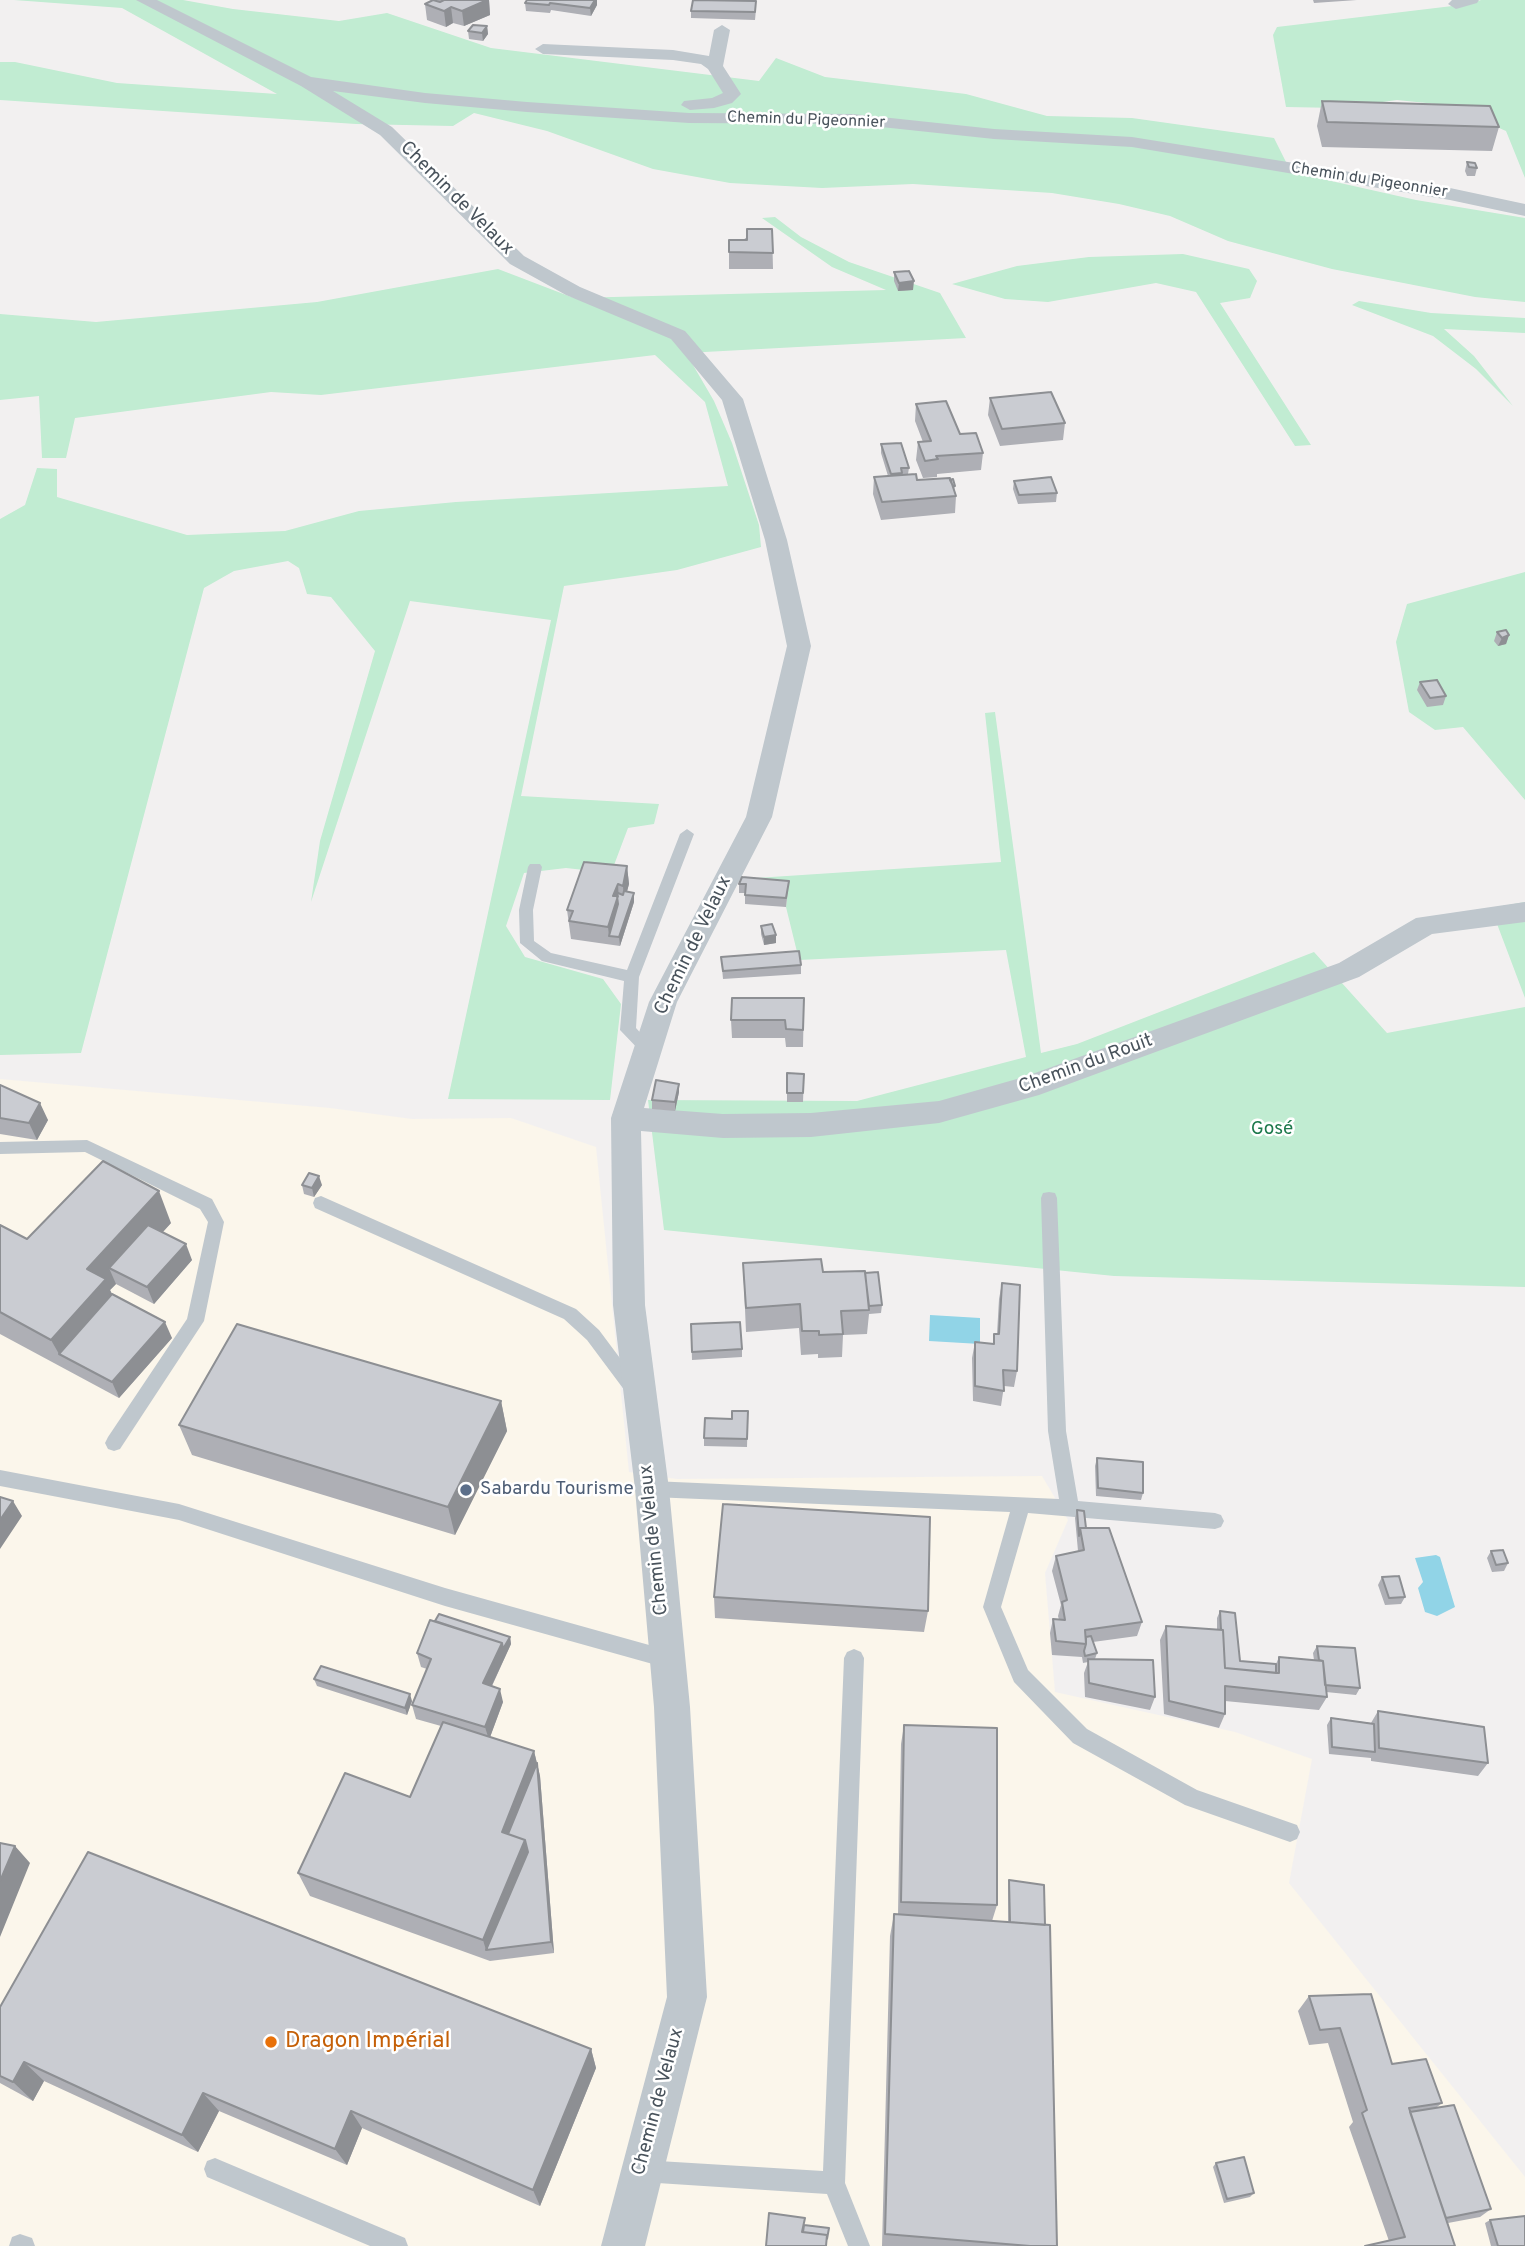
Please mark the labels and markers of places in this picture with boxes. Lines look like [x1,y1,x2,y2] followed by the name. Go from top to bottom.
[480,1479,634,1501] place label: Sabardu Tourisme
[458,1482,474,1498] marker: Sabardu Tourisme
[285,2028,450,2056] place label: Dragon Impérial
[263,2034,279,2050] marker: Dragon Impérial

